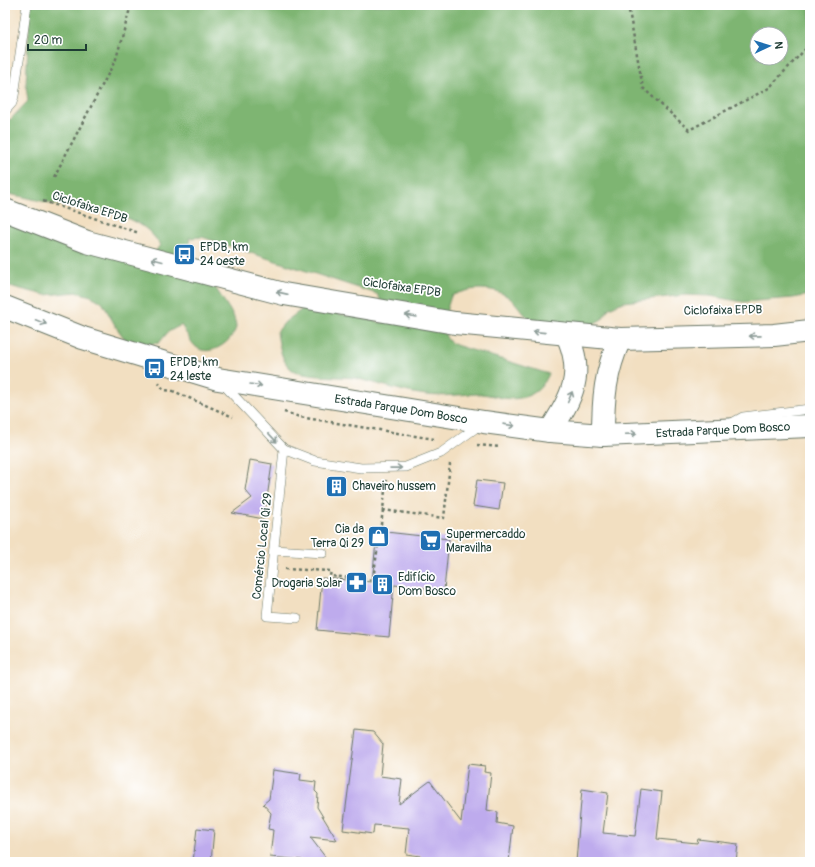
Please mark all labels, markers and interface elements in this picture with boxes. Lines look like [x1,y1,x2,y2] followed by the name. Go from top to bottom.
[28,26,86,52] scale bar
[749,26,789,66] north arrow
[34,33,63,48] text: 20 m
[772,41,785,50] text: N
[50,188,130,227] street label: Ciclofaixa EPDB
[200,240,249,269] place label: EPDB, km 24 oeste
[171,241,197,267] bus stop icon: EPDB, km 24 oeste
[151,256,164,263] one-way arrow
[362,275,442,300] street label: Ciclofaixa EPDB
[276,289,289,297] one-way arrow
[684,302,763,319] street label: Ciclofaixa EPDB
[404,311,417,319] one-way arrow
[35,318,47,326] one-way arrow
[533,329,546,336] one-way arrow
[749,332,762,339] one-way arrow
[170,355,219,384] place label: EPDB, km 24 leste
[141,356,167,382] bus stop icon: EPDB, km 24 leste
[249,381,262,389] one-way arrow
[333,392,469,428] street label: Estrada Parque Dom Bosco
[566,392,574,404] one-way arrow
[655,419,791,442] street label: Estrada Parque Dom Bosco
[502,421,515,429] one-way arrow
[624,430,637,438] one-way arrow
[269,433,278,443] one-way arrow
[389,464,402,471] one-way arrow
[323,473,349,499] building icon: Chaveiro hussem
[352,479,436,494] place label: Chaveiro hussem
[249,492,276,600] street label: Comércio Local Qi 29
[310,522,364,551] place label: Cia da Terra Qi 29
[366,523,392,549] shop icon: Cia da Terra Qi 29
[446,527,526,556] place label: Supermercaddo Maravilha
[417,528,443,554] supermarket icon: Supermercaddo Maravilha
[344,570,370,596] pharmacy icon: Drogaria Solar
[398,570,457,599] place label: Edifício Dom Bosco
[370,571,396,597] building icon: Edifício Dom Bosco
[272,576,343,591] place label: Drogaria Solar

